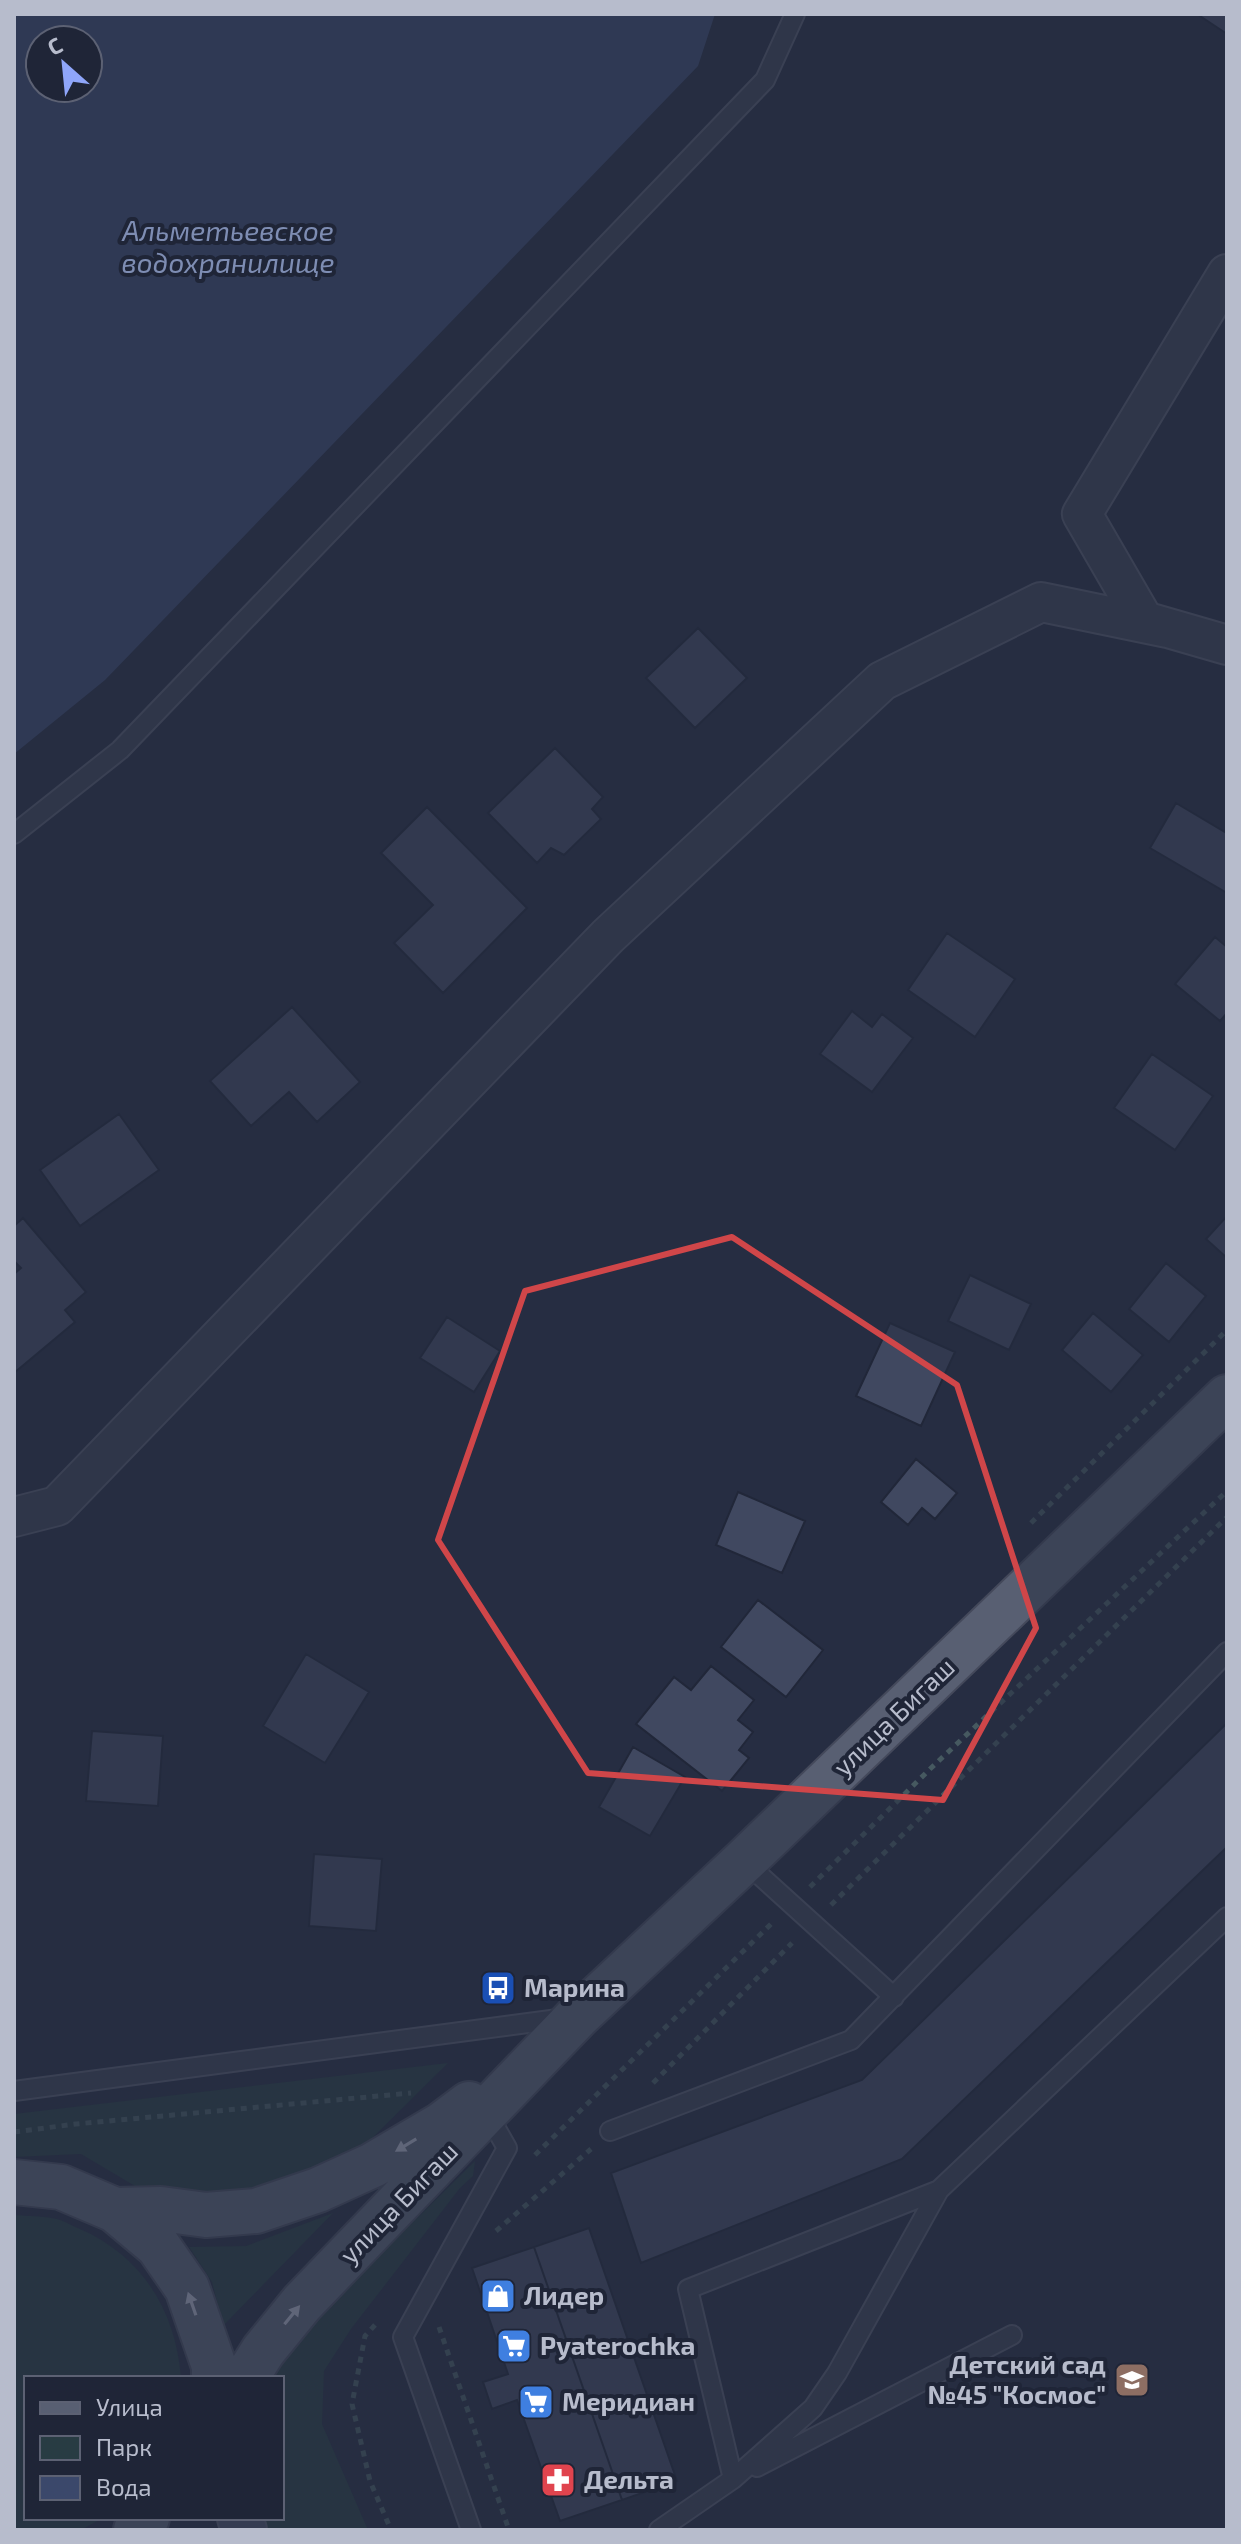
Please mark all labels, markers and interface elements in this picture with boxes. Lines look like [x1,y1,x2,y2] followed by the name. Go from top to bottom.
[24,24,104,104] north arrow
[43,31,66,60] text: С
[121,213,335,279] water label: Альметьевское водохранилище
[826,1650,961,1782] street label: улица Бигаш
[479,1969,517,2007] bus stop icon: Марина
[524,1971,625,2002] place label: Марина
[332,2135,464,2270] street label: улица Бигаш
[395,2138,417,2152] one-way arrow
[479,2277,517,2315] shop icon: Лидер
[524,2279,604,2310] place label: Лидер
[186,2291,198,2315] one-way arrow
[283,2305,300,2325] one-way arrow
[495,2327,533,2365] supermarket icon: Pyaterochka
[540,2329,695,2361] place label: Pyaterochka
[927,2348,1106,2409] place label: Детский сад №45 "Космос"
[1113,2361,1151,2399] school or university icon: Детский сад №45 "Космос"
[24,2376,284,2520] legend
[517,2383,555,2421] supermarket icon: Меридиан
[562,2385,695,2416] place label: Меридиан
[96,2392,163,2421] text: Улица
[96,2432,152,2461] text: Парк
[539,2461,577,2499] pharmacy icon: Дельта
[584,2463,674,2494] place label: Дельта
[96,2472,152,2501] text: Вода

